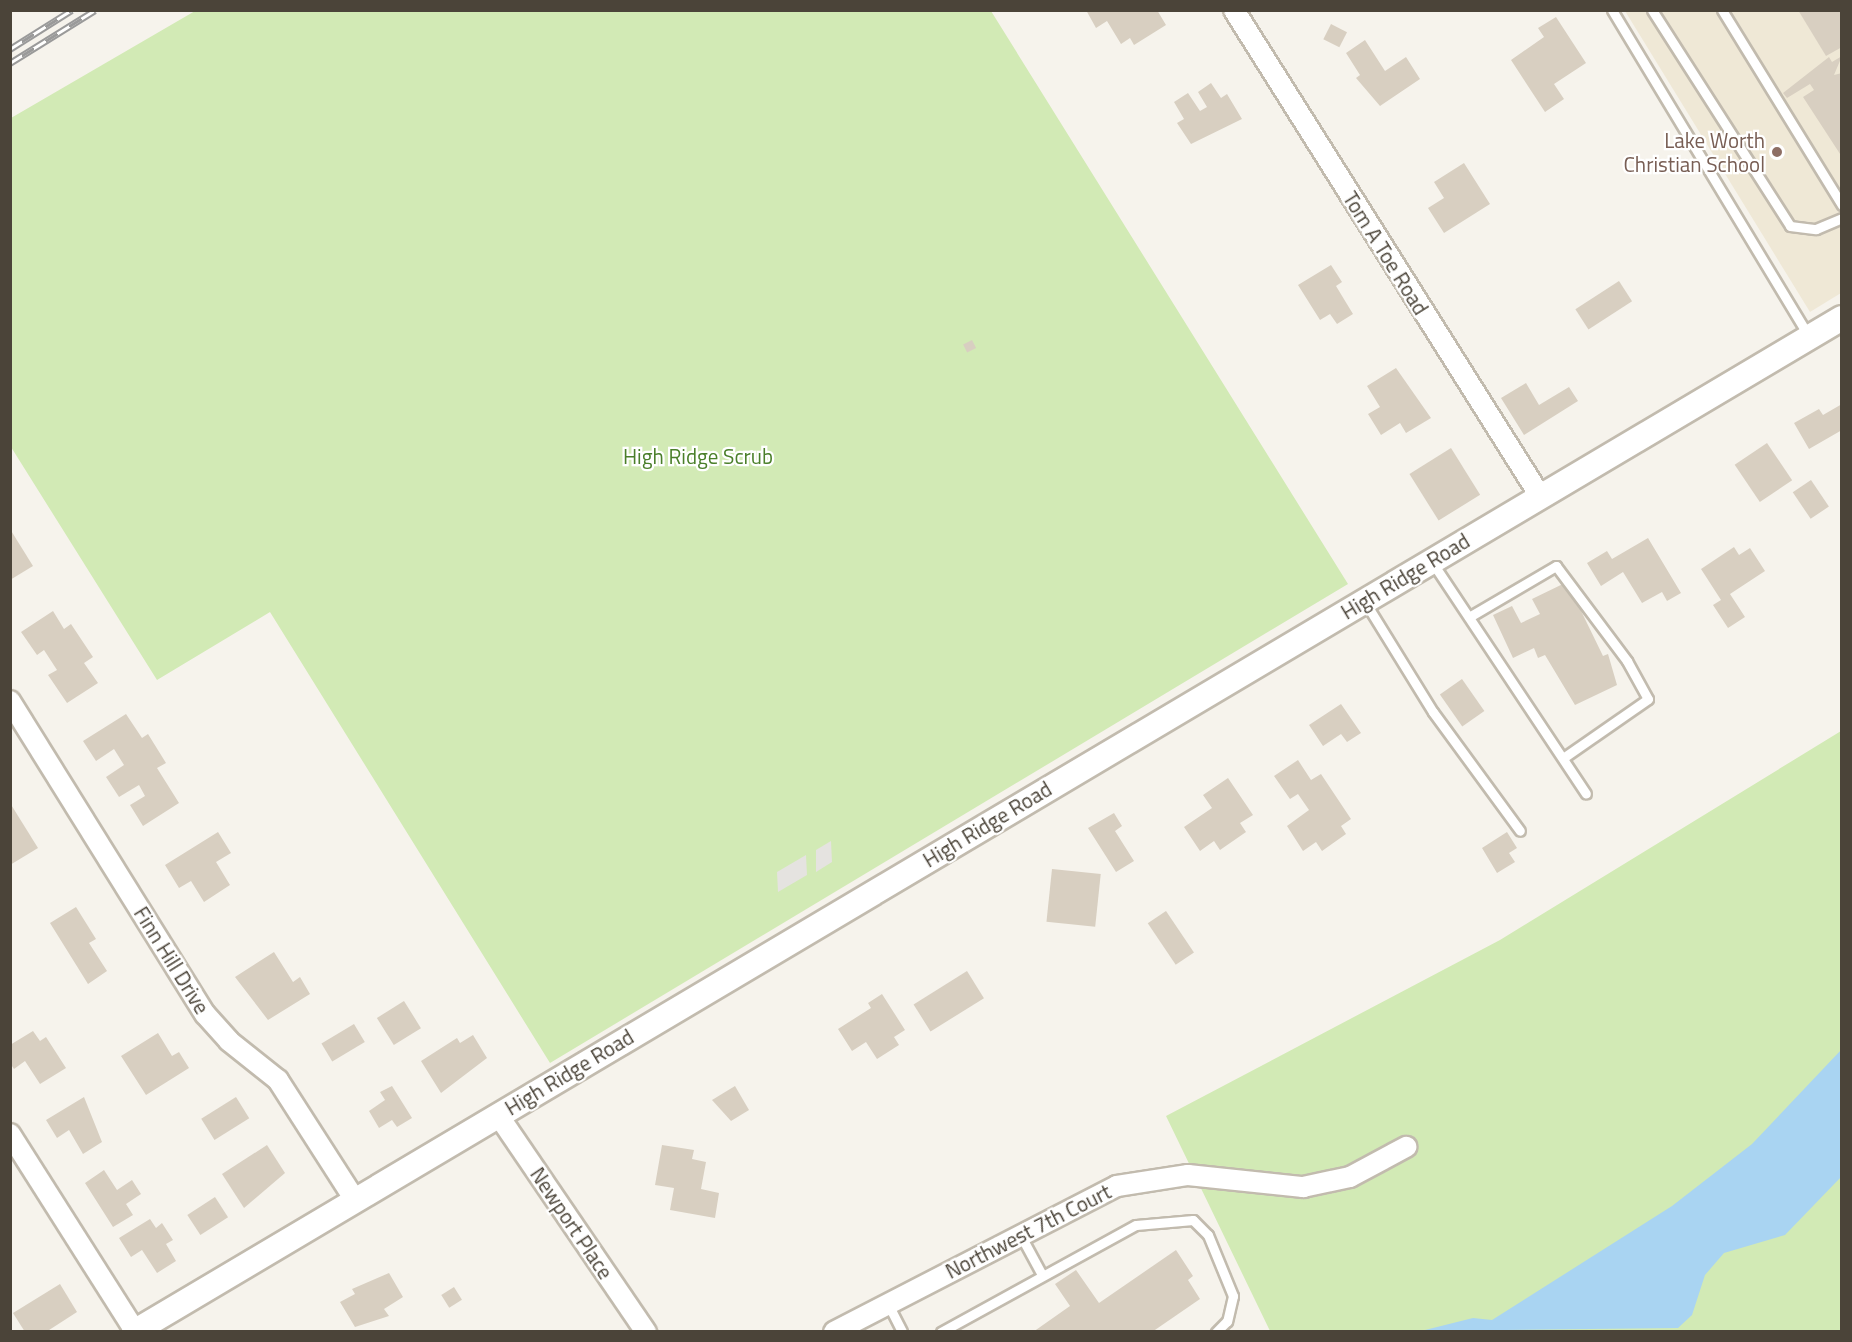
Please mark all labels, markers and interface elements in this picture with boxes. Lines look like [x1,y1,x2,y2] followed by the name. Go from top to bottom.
[1623,127,1765,177] place label: Lake Worth Christian School
[1770,145,1784,159] marker: Lake Worth Christian School
[1338,187,1434,319] street label: Tom A Toe Road
[623,443,773,469] park label: High Ridge Scrub
[1336,528,1474,624] street label: High Ridge Road
[918,776,1056,872] street label: High Ridge Road
[129,902,215,1018] street label: Finn Hill Drive
[500,1024,638,1120] street label: High Ridge Road
[525,1162,619,1284] street label: Newport Place
[941,1178,1115,1284] street label: Northwest 7th Court

